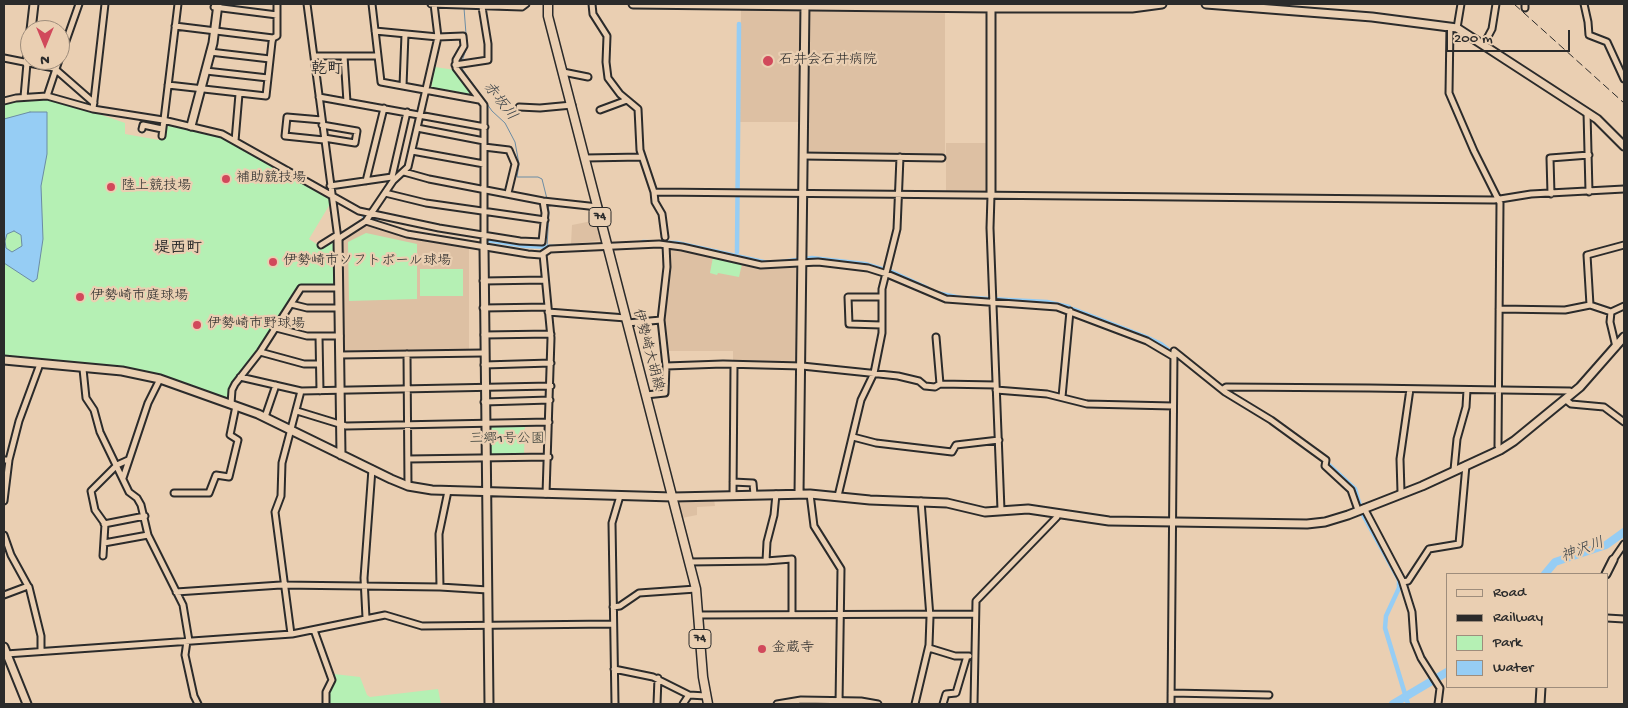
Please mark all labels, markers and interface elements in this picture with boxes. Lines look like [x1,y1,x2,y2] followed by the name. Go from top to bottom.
[20,20,70,70] north arrow
[1448,20,1572,52] scale bar
[1454,30,1493,48] text: 200 m
[40,51,50,68] text: N
[779,53,877,69] place label: 石井会石井病院
[761,54,775,68] marker: 石井会石井病院
[311,61,343,81] district label: 乾町
[478,79,520,125] water label: 赤坂川
[236,171,306,187] place label: 補助競技場
[220,173,232,185] marker: 補助競技場
[121,179,191,195] place label: 陸上競技場
[105,181,117,193] marker: 陸上競技場
[589,208,611,226] road number: 74
[154,240,202,260] district label: 堤西町
[283,254,451,270] place label: 伊勢崎市ソフトボール球場
[267,256,279,268] marker: 伊勢崎市ソフトボール球場
[90,289,188,305] place label: 伊勢崎市庭球場
[74,291,86,303] marker: 伊勢崎市庭球場
[628,307,666,393] street label: 伊勢崎大胡線
[207,317,305,333] place label: 伊勢崎市野球場
[191,319,203,331] marker: 伊勢崎市野球場
[469,432,545,448] park label: 三郷1号公園
[1559,535,1607,567] water label: 神沢川
[1446,573,1608,688] legend
[1493,584,1526,602] text: Road
[1493,609,1543,627] text: Railway
[689,630,711,648] road number: 74
[1493,634,1522,652] text: Park
[772,641,814,657] place label: 金蔵寺
[756,643,768,655] marker: 金蔵寺
[1493,659,1533,677] text: Water

